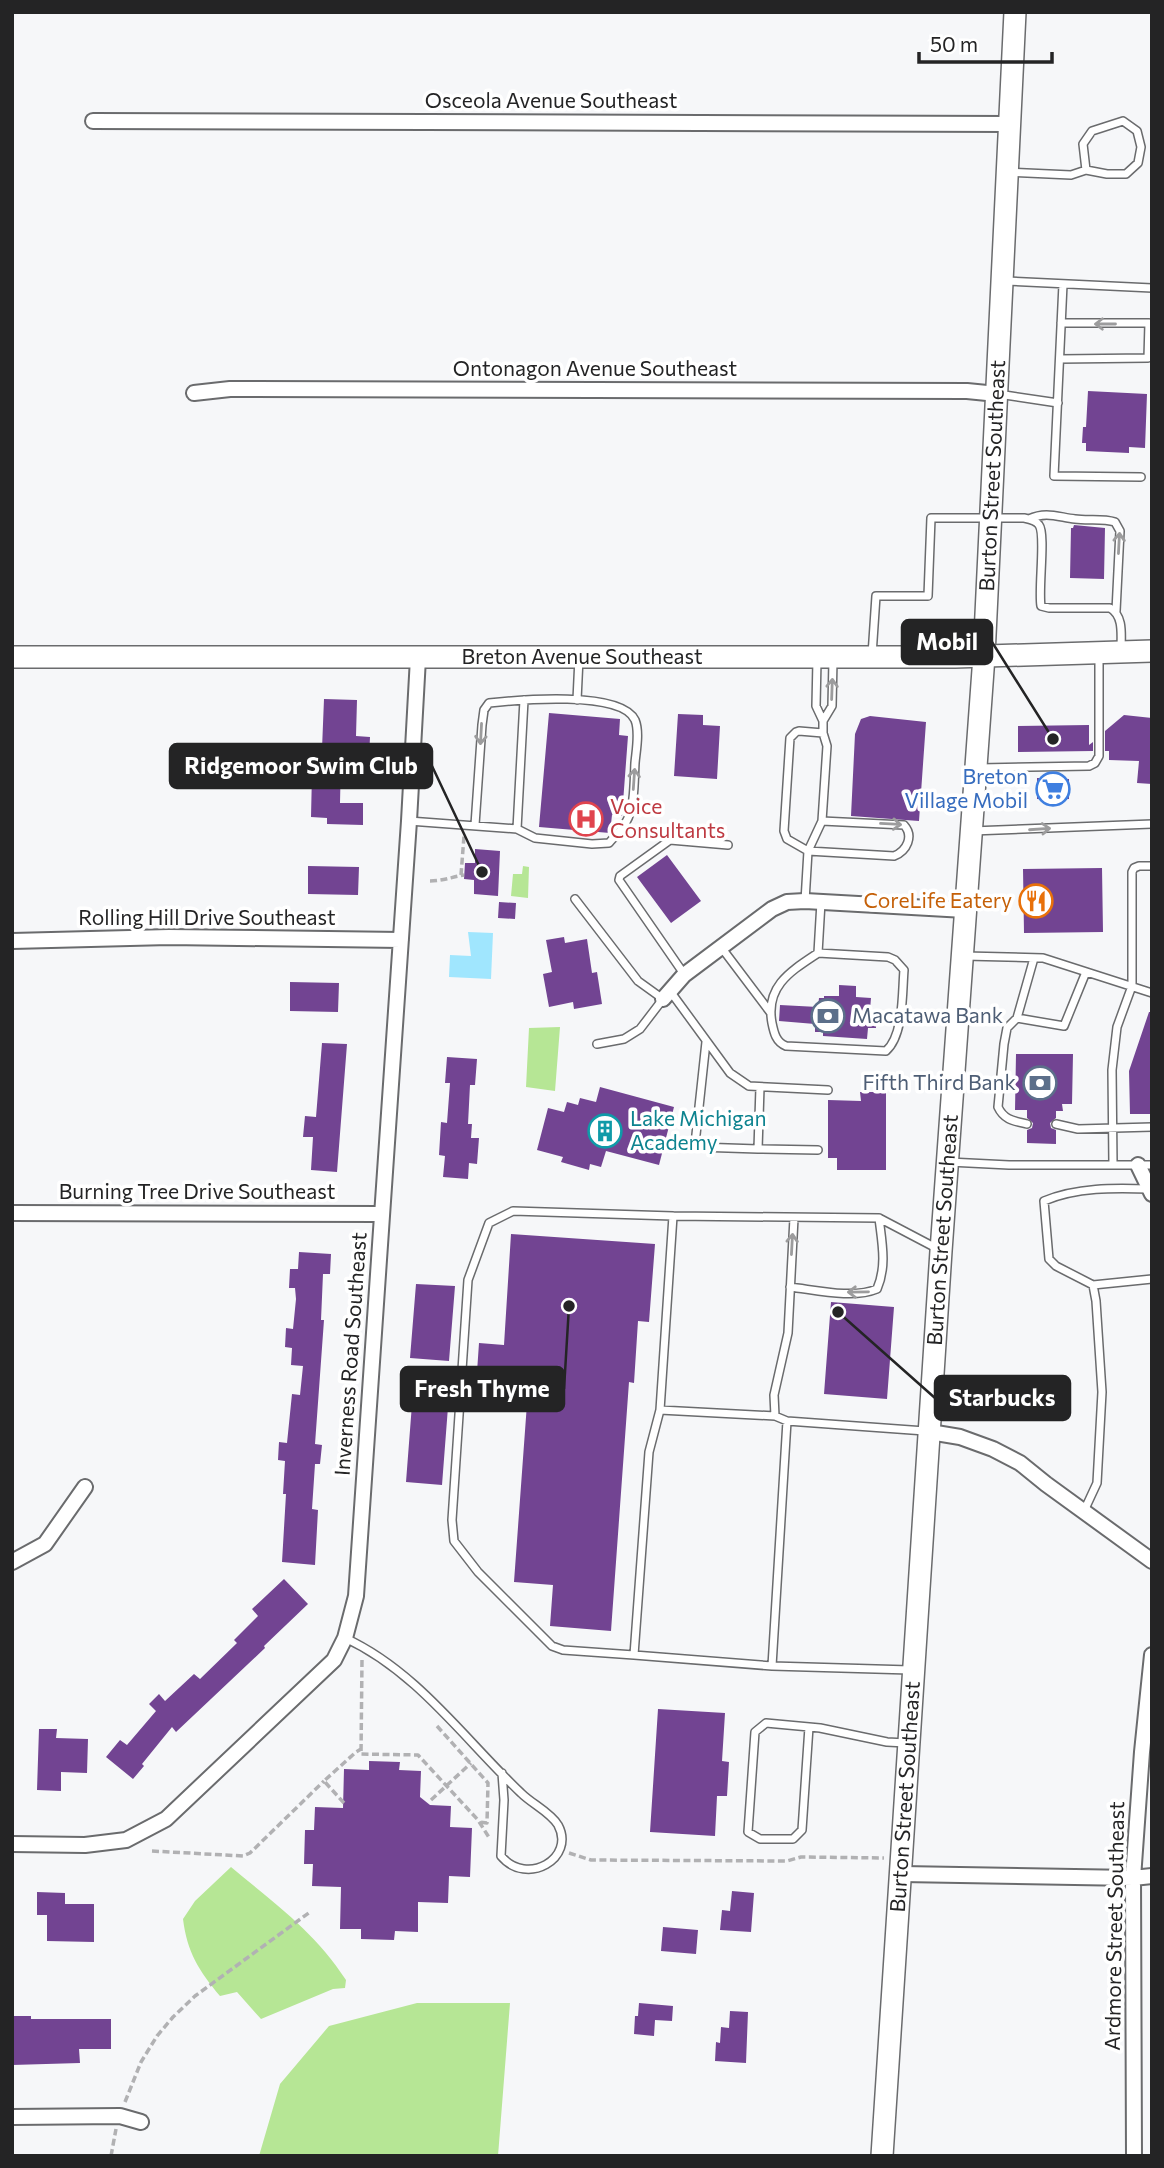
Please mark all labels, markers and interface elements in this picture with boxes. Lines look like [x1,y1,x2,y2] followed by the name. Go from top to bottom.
[919,21,1052,65] scale bar
[930,31,978,56] text: 50 m
[425,87,677,112] street label: Osceola Avenue Southeast
[1094,317,1117,331] one-way arrow
[453,355,737,380] street label: Ontonagon Avenue Southeast
[973,359,1009,592] street label: Burton Street Southeast
[1113,532,1126,555] one-way arrow
[902,620,992,664] callout: Mobil
[916,627,978,655] text: Mobil
[461,643,703,668] street label: Breton Avenue Southeast
[826,678,839,701] one-way arrow
[474,723,487,745] one-way arrow
[170,744,432,788] callout: Ridgemoor Swim Club
[184,751,418,779] text: Ridgemoor Swim Club
[905,763,1028,812] place label: Breton Village Mobil
[628,768,641,791] one-way arrow
[1034,770,1072,808] supermarket icon: Breton Village Mobil
[610,793,725,842] place label: Voice Consultants
[567,800,605,838] hospital icon: Voice Consultants
[879,818,902,831] one-way arrow
[1028,822,1051,835] one-way arrow
[1017,882,1055,920] restaurant icon: CoreLife Eatery
[863,887,1012,912] place label: CoreLife Eatery
[78,904,336,929] street label: Rolling Hill Drive Southeast
[809,997,847,1035] bank icon: Macatawa Bank
[852,1002,1003,1027] place label: Macatawa Bank
[1021,1064,1059,1102] bank icon: Fifth Third Bank
[863,1069,1016,1094] place label: Fifth Third Bank
[630,1105,767,1154] place label: Lake Michigan Academy
[586,1112,624,1150] building icon: Lake Michigan Academy
[921,1113,962,1346] street label: Burton Street Southeast
[59,1178,335,1203] street label: Burning Tree Drive Southeast
[329,1231,370,1477] street label: Inverness Road Southeast
[786,1233,799,1256] one-way arrow
[847,1286,870,1299] one-way arrow
[401,1367,564,1411] callout: Fresh Thyme
[414,1374,550,1402] text: Fresh Thyme
[935,1376,1070,1420] callout: Starbucks
[949,1383,1056,1411] text: Starbucks
[884,1680,924,1913] street label: Burton Street Southeast
[1099,1801,1128,2051] street label: Ardmore Street Southeast

